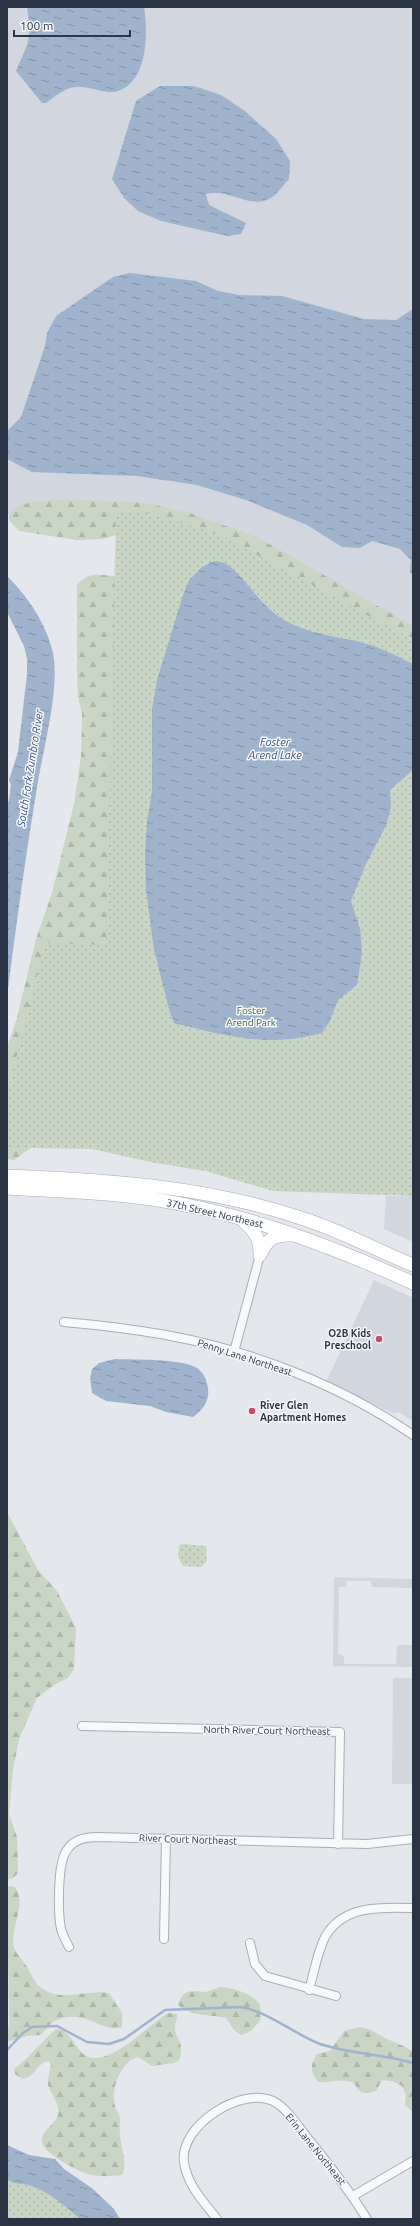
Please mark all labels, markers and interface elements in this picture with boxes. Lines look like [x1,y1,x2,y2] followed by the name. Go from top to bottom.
[14,12,130,38] scale bar
[20,19,53,32] text: 100 m
[15,708,45,829] water label: South Fork Zumbro River
[247,736,302,761] water label: Foster Arend Lake
[226,1005,276,1028] park label: Foster Arend Park
[166,1197,264,1230] street label: 37th Street Northeast
[324,1328,371,1351] place label: O2B Kids Preschool
[374,1334,384,1344] marker: O2B Kids Preschool
[196,1337,294,1378] street label: Penny Lane Northeast
[260,1400,346,1423] place label: River Glen Apartment Homes
[247,1406,257,1416] marker: River Glen Apartment Homes
[203,1724,331,1737] street label: North River Court Northeast
[139,1832,237,1847] street label: River Court Northeast
[283,2111,348,2187] street label: Erin Lane Northeast

